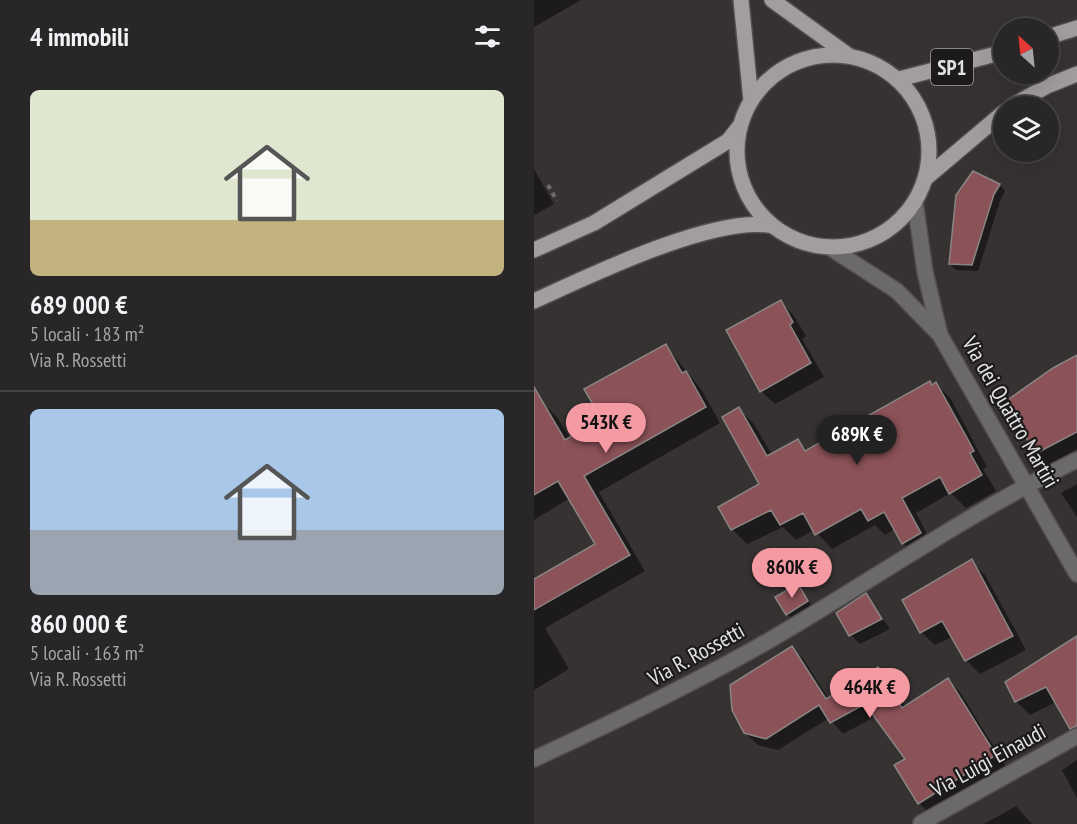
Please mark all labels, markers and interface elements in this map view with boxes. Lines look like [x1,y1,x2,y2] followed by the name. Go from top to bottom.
[993,18,1059,84] north arrow
[993,18,1059,162] map controls
[30,20,129,53] text: 4 immobili
[471,20,504,53] icon: filters
[931,49,973,85] road number: SP1
[993,96,1059,162] button: layers
[213,129,321,237] icon: home
[30,288,128,321] text: 689 000 €
[30,321,144,347] text: 5 locali · 183 m²
[956,330,1066,493] street label: Via dei Quattro Martiri
[30,347,127,373] text: Via R. Rossetti
[557,403,655,454] pin: 543K €
[580,409,632,435] text: 543K €
[808,415,906,466] pin: 689K €
[831,421,883,447] text: 689K €
[213,448,321,556] icon: home
[743,548,841,599] pin: 860K €
[766,554,818,580] text: 860K €
[30,607,128,640] text: 860 000 €
[642,616,749,692] street label: Via R. Rossetti
[30,640,144,666] text: 5 locali · 163 m²
[30,666,127,692] text: Via R. Rossetti
[821,668,919,719] pin: 464K €
[844,674,896,700] text: 464K €
[925,717,1050,804] street label: Via Luigi Einaudi

